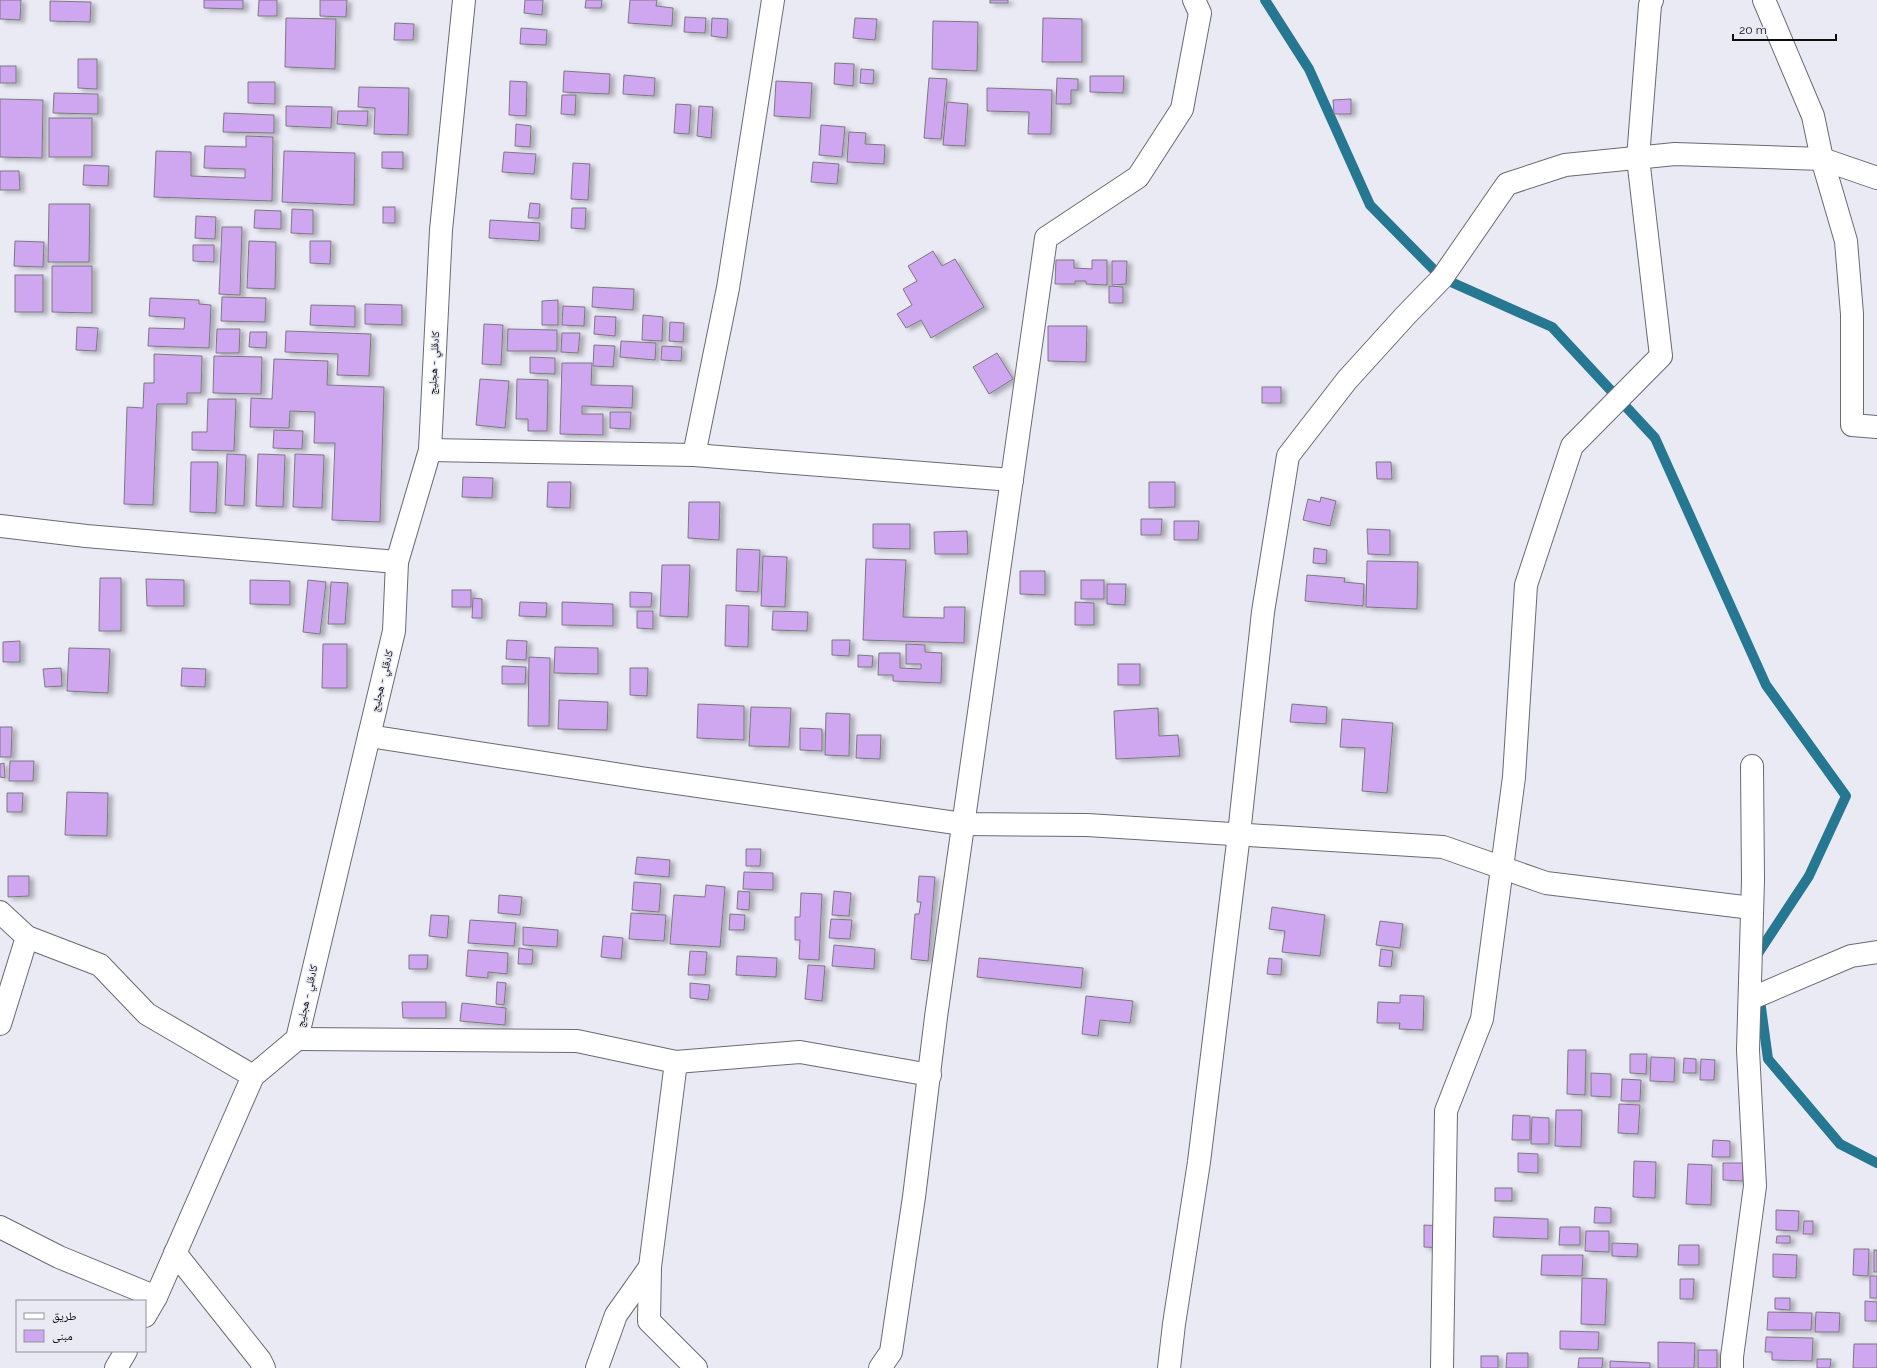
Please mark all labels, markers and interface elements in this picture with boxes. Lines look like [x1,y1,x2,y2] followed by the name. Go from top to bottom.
[1733,16,1836,42] scale bar
[1739,23,1767,37] text: 20 m
[426,330,444,395] street label: كادقلي - هجليج
[368,648,398,714] street label: كادقلي - هجليج
[293,963,322,1029] street label: كادقلي - هجليج
[16,1300,146,1352] legend
[52,1309,77,1323] text: طريق
[52,1329,73,1343] text: مبنى

